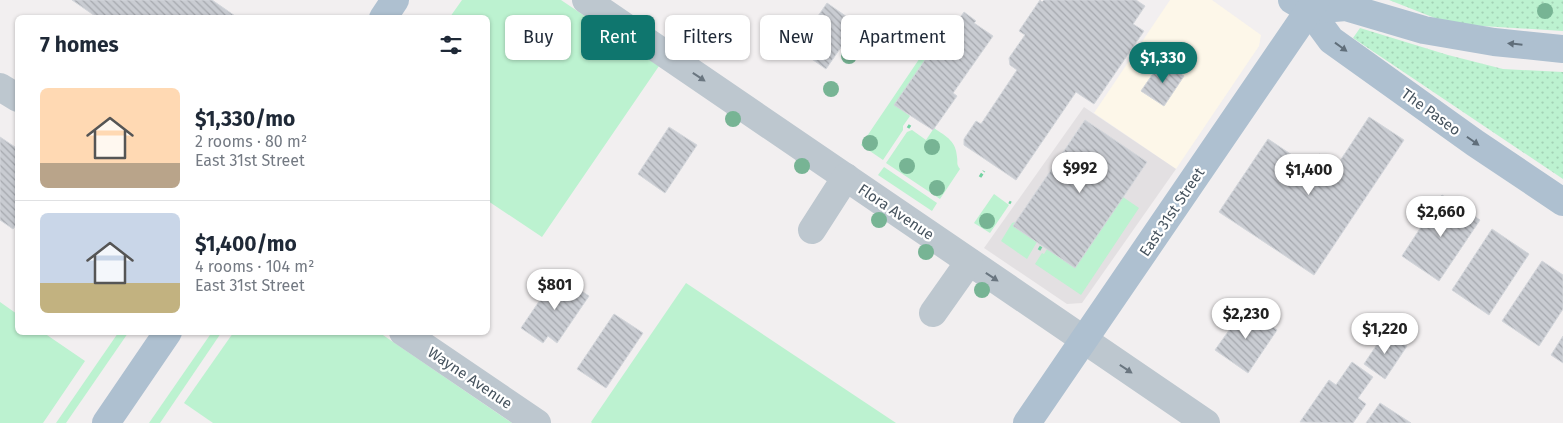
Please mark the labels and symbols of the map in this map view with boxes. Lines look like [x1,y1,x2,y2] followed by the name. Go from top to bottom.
[1506,40,1522,48] one-way arrow
[1334,41,1347,52] one-way arrow
[1122,42,1204,84] pin: $1,330
[692,72,706,82] one-way arrow
[1398,85,1464,139] street label: The Paseo
[1466,136,1480,146] one-way arrow
[1050,152,1110,194] pin: $992
[1268,154,1350,196] pin: $1,400
[1136,164,1209,260] street label: East 31st Street
[855,180,937,244] street label: Flora Avenue
[1400,196,1482,238] pin: $2,660
[525,268,585,311] pin: $801
[985,272,999,282] one-way arrow
[1205,298,1287,340] pin: $2,230
[1344,312,1426,355] pin: $1,220
[424,343,516,413] street label: Wayne Avenue
[1120,364,1133,374] one-way arrow

